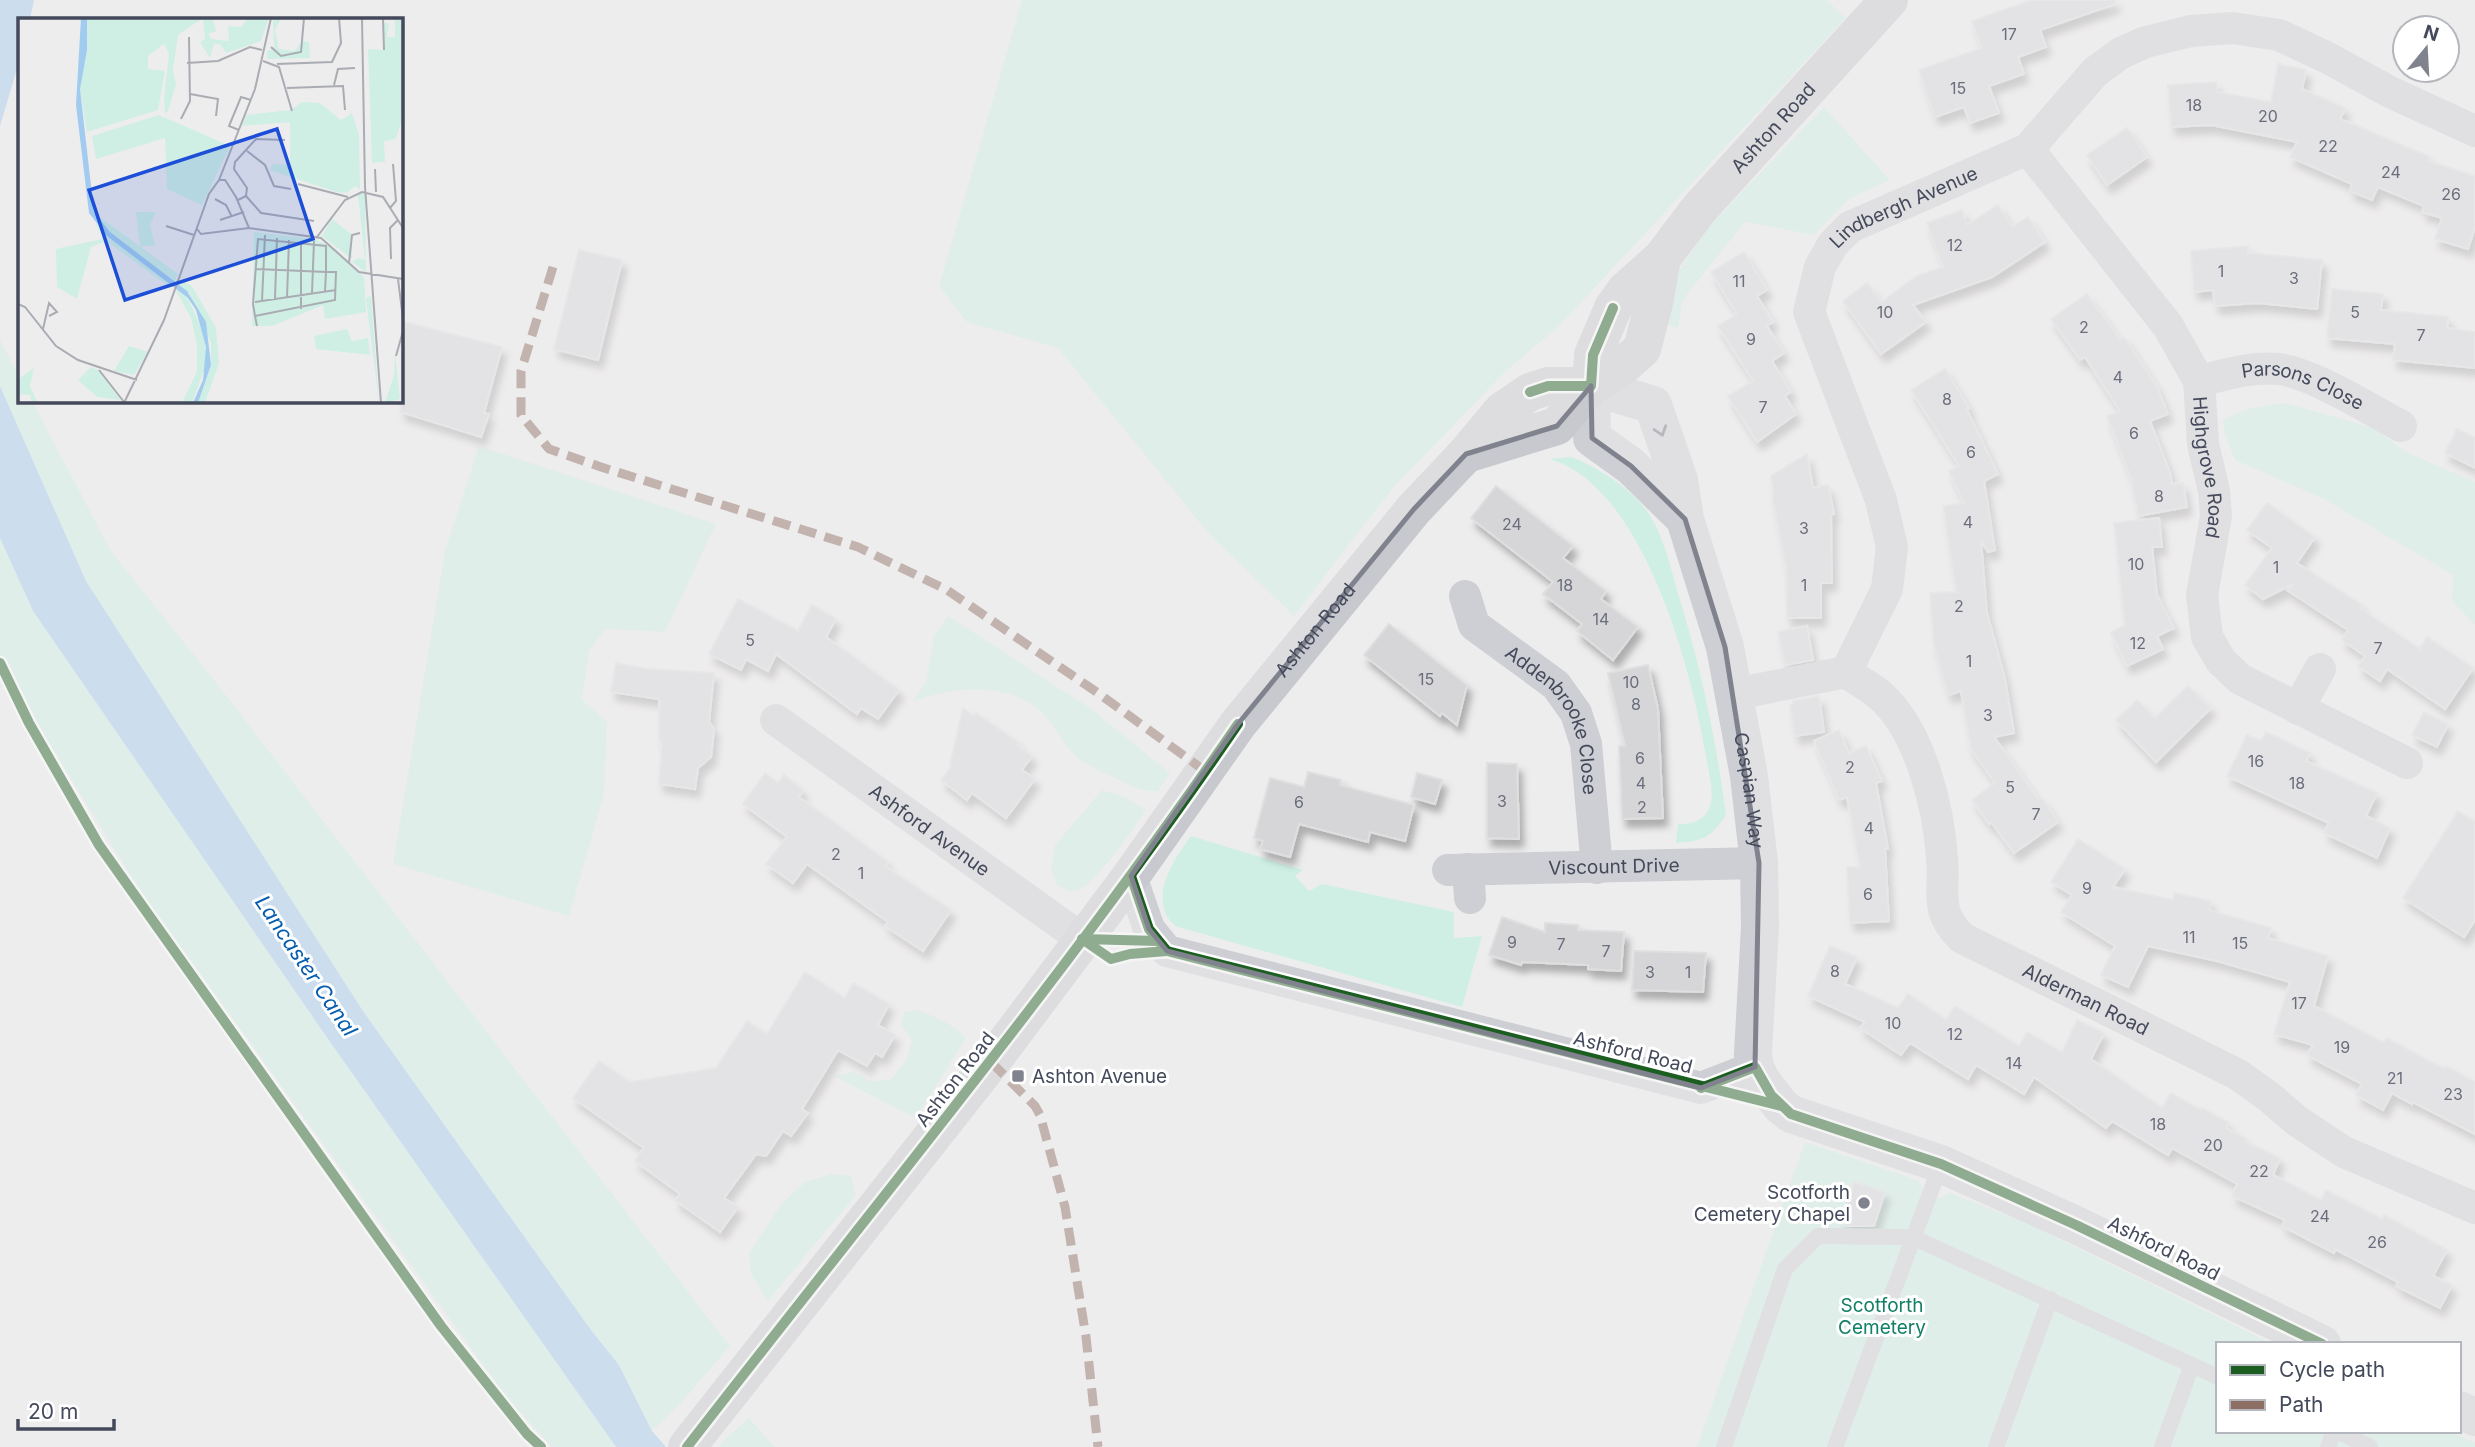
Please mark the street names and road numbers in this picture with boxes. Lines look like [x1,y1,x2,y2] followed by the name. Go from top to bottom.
[1726,78,1820,178] street label: Ashton Road
[1825,162,1981,253] street label: Lindbergh Avenue
[2240,357,2368,415] street label: Parsons Close
[2188,396,2227,540] street label: Highgrove Road
[1270,579,1361,682] street label: Ashton Road
[1501,641,1601,796] street label: Addenbrooke Close
[1729,731,1768,850] street label: Caspian Way
[865,779,994,881] street label: Ashford Avenue
[1548,854,1680,880] street label: Viscount Drive
[2019,959,2152,1040] street label: Alderman Road
[911,1027,1000,1131] street label: Ashton Road
[1571,1027,1695,1078] street label: Ashford Road
[2104,1211,2224,1286] street label: Ashford Road

